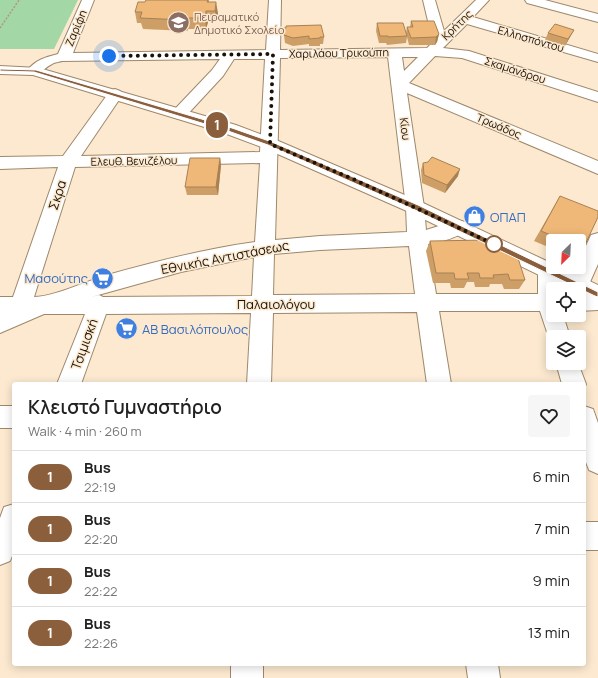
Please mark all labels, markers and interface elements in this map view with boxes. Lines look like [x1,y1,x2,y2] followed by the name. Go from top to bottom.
[438,6,476,43] street label: Κρήτης
[61,7,90,48] street label: Ζαρίφη
[194,9,285,37] place label: Πειραματικό Δημοτικό Σχολείο
[165,10,191,36] school or university icon: Πειραματικό Δημοτικό Σχολείο
[496,22,566,55] street label: Ελλησπόντου
[289,44,389,61] street label: Χαριλάου Τρικούπη
[99,46,119,66] your location
[482,53,548,87] street label: Σκαμάνδρου
[474,109,524,142] street label: Τρωάδος
[204,112,230,138] line badge: 1
[214,115,220,134] text: 1
[397,117,414,141] street label: Κίου
[91,152,177,169] street label: Ελευθ. Βενιζέλου
[44,178,70,212] street label: Σκρα
[461,204,487,230] shop icon: ΟΠΑΠ
[490,208,526,226] place label: ΟΠΑΠ
[546,234,586,274] north arrow
[546,234,586,370] map controls
[485,235,503,253] unlabelled marker
[159,236,291,278] street label: Εθνικής Αντιστάσεως
[90,265,116,291] supermarket icon: Μασούτης
[24,269,88,287] place label: Μασούτης
[546,282,586,322] button: locate
[237,295,315,313] street label: Παλαιολόγου
[66,316,102,372] street label: Τσιμισκή
[114,316,140,342] supermarket icon: ΑΒ Βασιλόπουλος
[142,320,248,338] place label: ΑΒ Βασιλόπουλος
[546,330,586,370] button: layers
[28,394,222,420] text: Κλειστό Γυμναστήριο
[528,395,570,437] button: heart
[28,422,142,440] text: Walk · 4 min · 260 m
[84,457,111,478] text: Bus
[533,466,570,487] text: 6 min
[47,467,53,486] text: 1
[84,478,116,496] text: 22:19
[84,509,111,530] text: Bus
[534,518,570,539] text: 7 min
[47,519,53,538] text: 1
[84,530,118,548] text: 22:20
[84,561,111,582] text: Bus
[533,570,570,591] text: 9 min
[47,571,53,590] text: 1
[84,582,118,600] text: 22:22
[84,613,111,634] text: Bus
[528,622,570,643] text: 13 min
[47,623,53,642] text: 1
[84,634,118,652] text: 22:26

